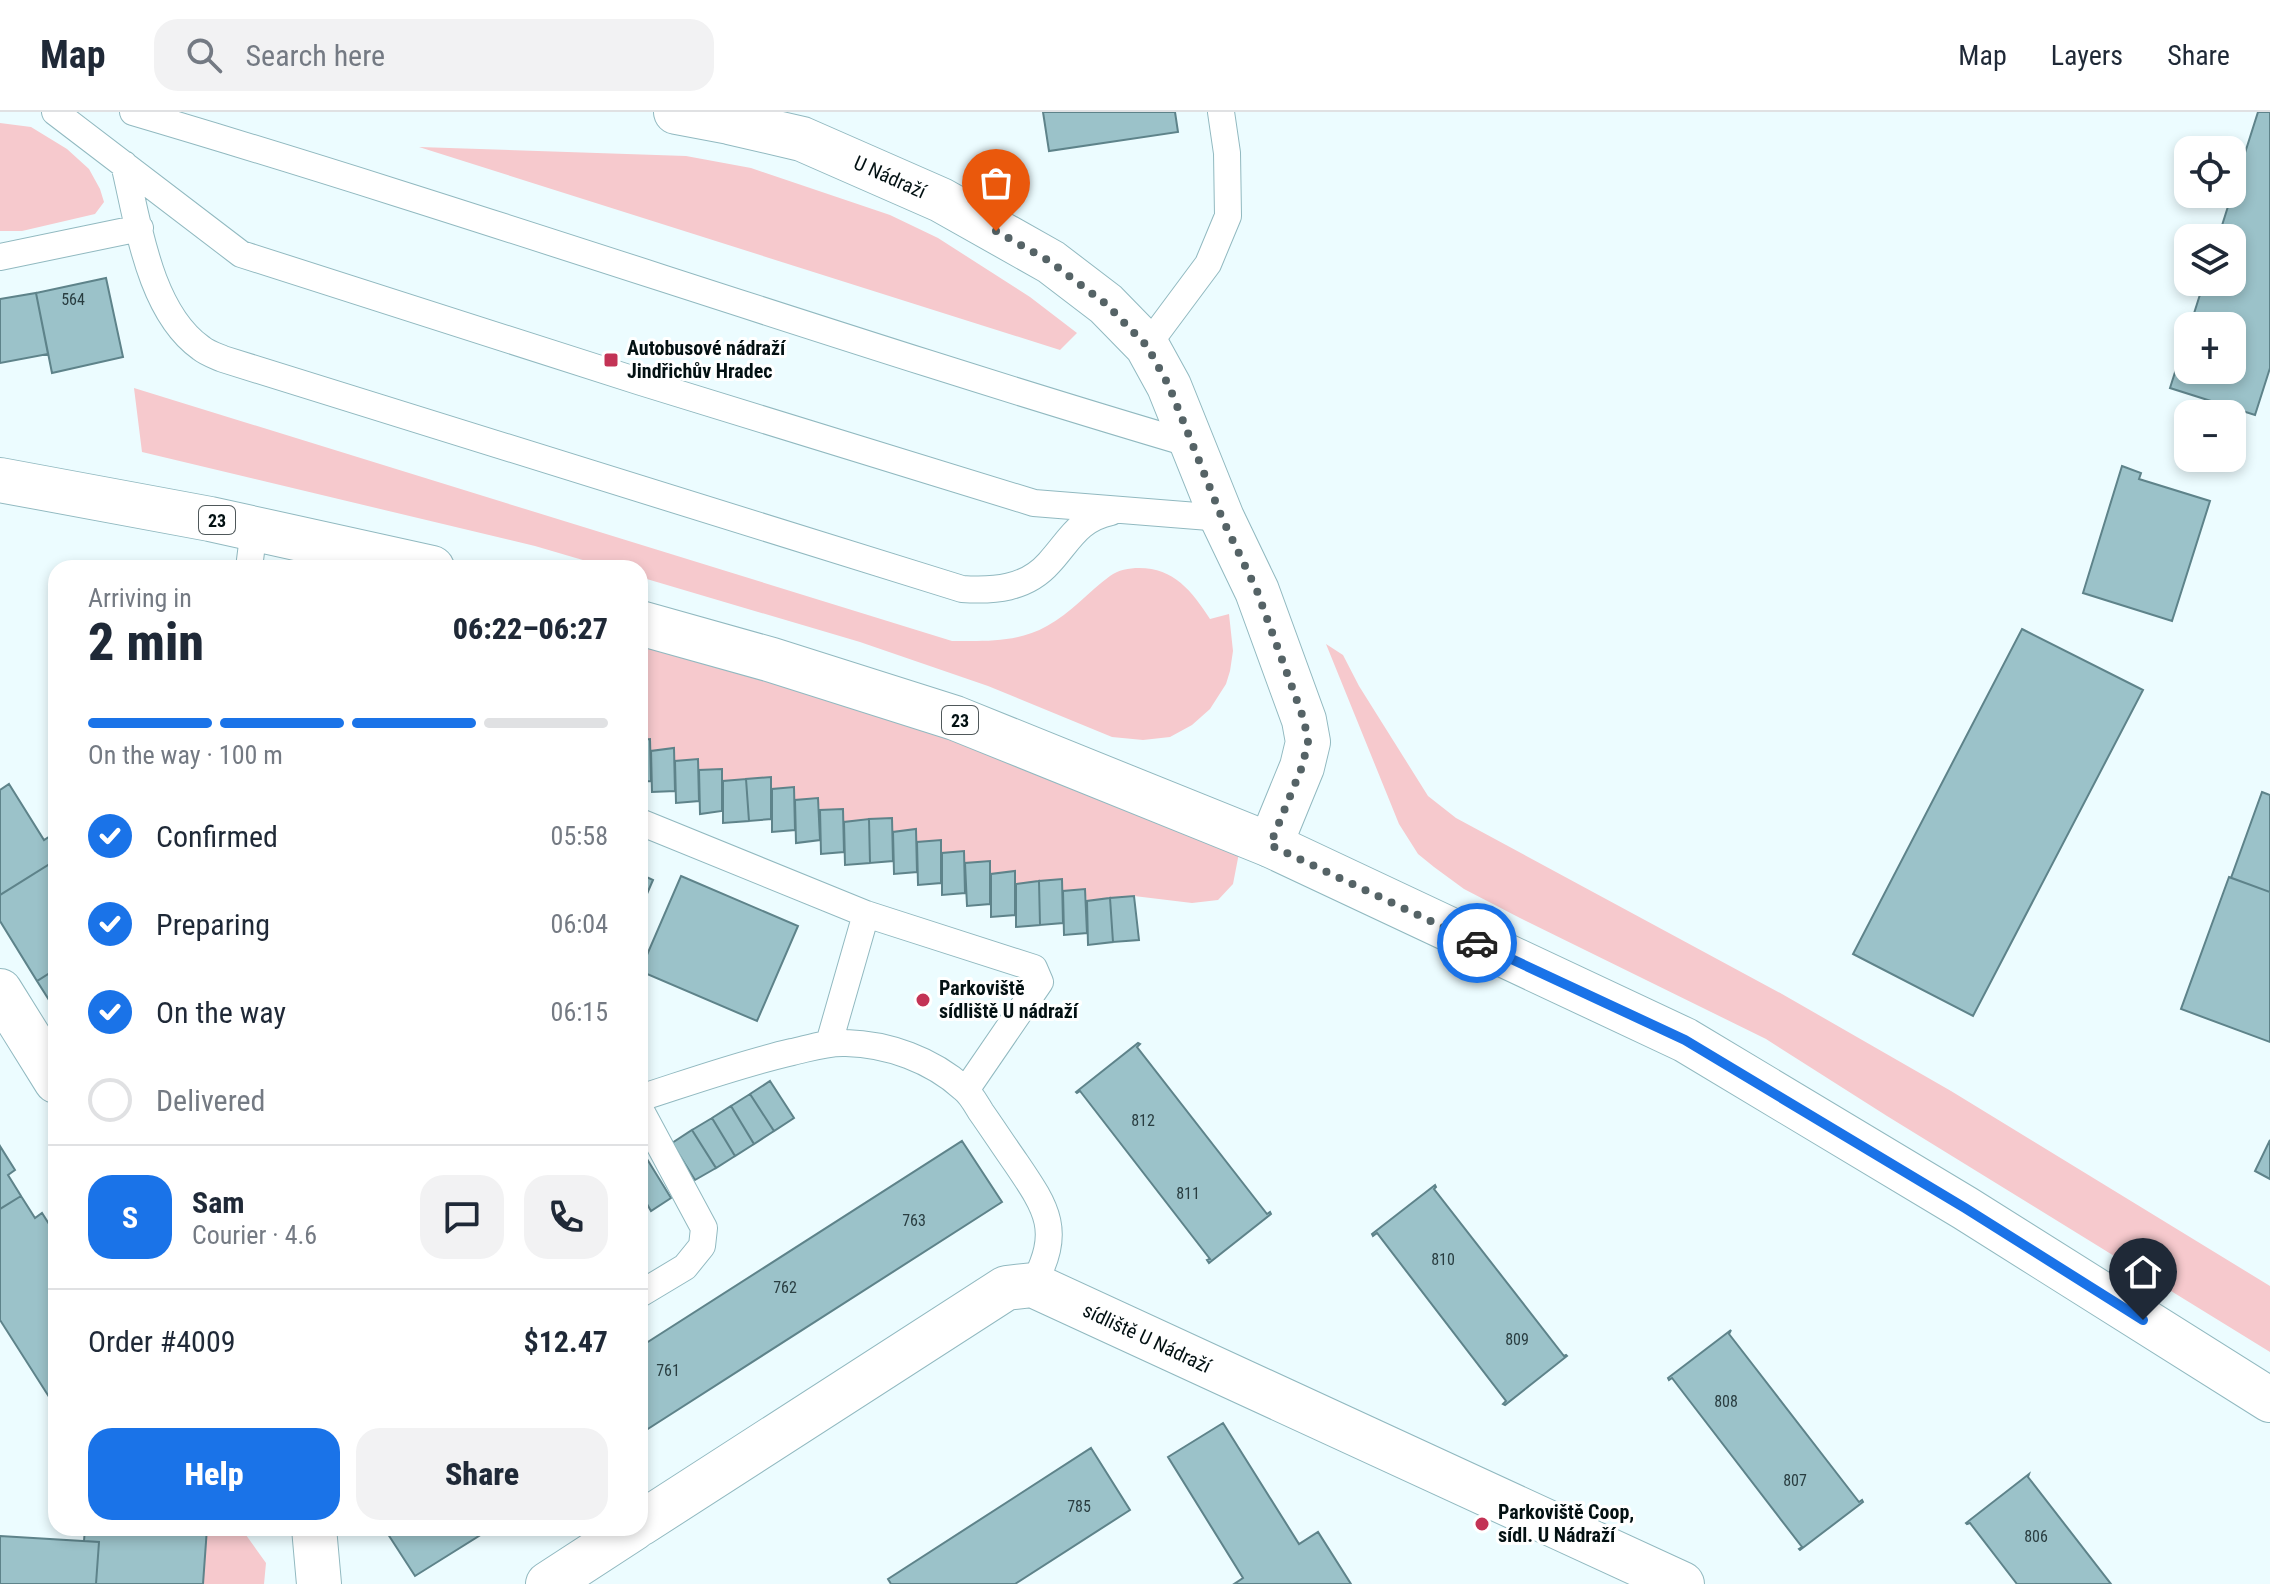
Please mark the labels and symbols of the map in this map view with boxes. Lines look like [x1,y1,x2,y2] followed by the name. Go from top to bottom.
[962,149,1030,231] pin
[850,150,931,204] street label: U Nádraží
[61,290,85,309] house number: 564
[627,336,787,383] place label: Autobusové nádraží Jindřichův Hradec
[602,351,620,369] marker: Autobusové nádraží Jindřichův Hradec
[199,506,235,534] road number: 23
[942,706,978,734] road number: 23
[1437,903,1517,983] courier
[939,976,1080,1023] place label: Parkoviště sídliště U nádraží
[914,991,932,1009] marker: Parkoviště sídliště U nádraží
[1131,1111,1155,1130] house number: 812
[1176,1184,1200,1203] house number: 811
[902,1211,926,1230] house number: 763
[2109,1238,2177,1320] pin
[1431,1250,1455,1269] house number: 810
[773,1278,797,1297] house number: 762
[1079,1298,1216,1379] street label: sídliště U Nádraží
[1505,1330,1529,1349] house number: 809
[656,1361,680,1380] house number: 761
[1714,1392,1738,1411] house number: 808
[1783,1471,1807,1490] house number: 807
[1067,1497,1091,1516] house number: 785
[1498,1500,1634,1547] place label: Parkoviště Coop, sídl. U Nádraží
[1473,1515,1491,1533] marker: Parkoviště Coop, sídl. U Nádraží
[2024,1527,2048,1546] house number: 806

